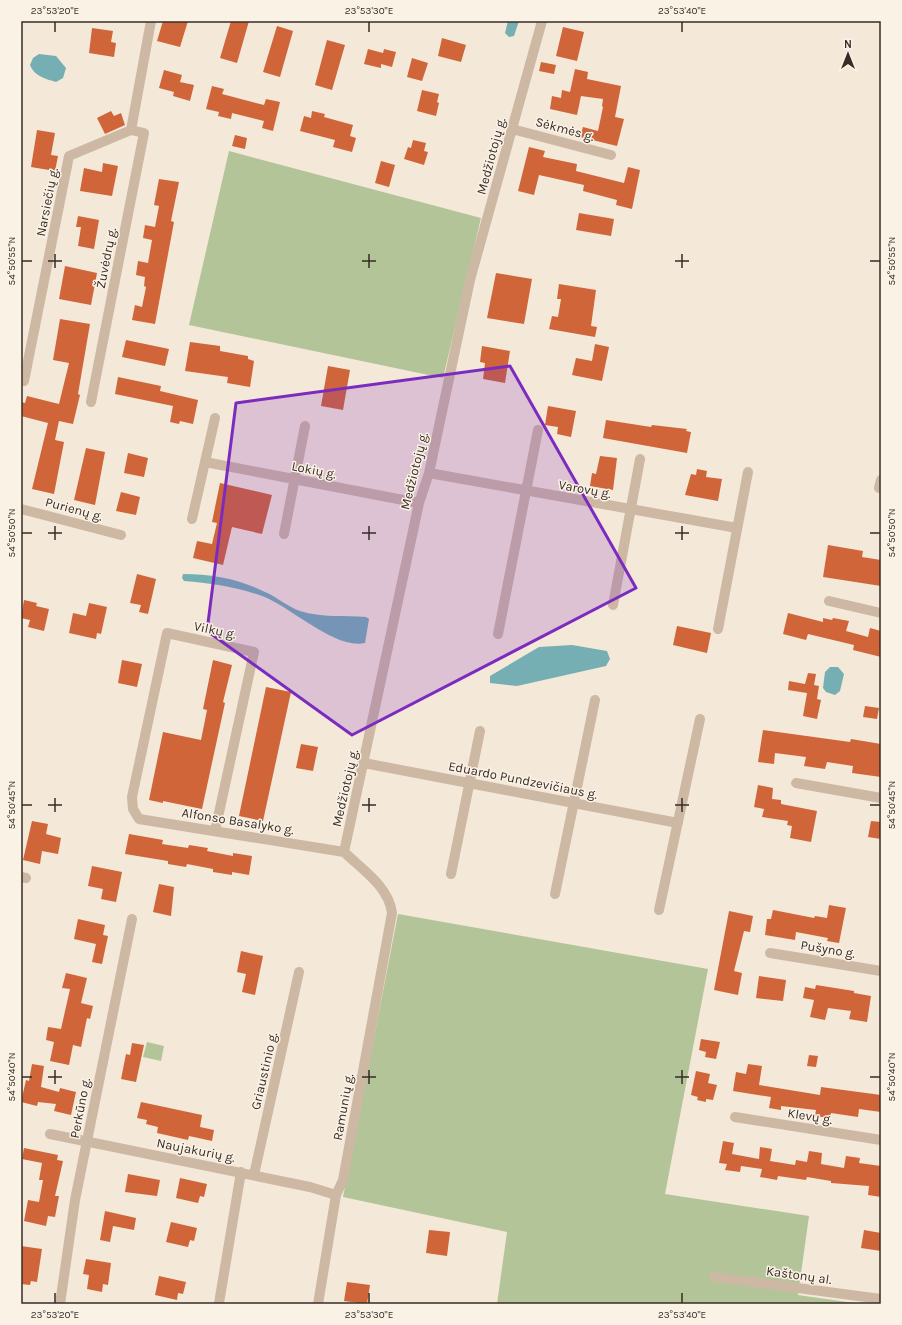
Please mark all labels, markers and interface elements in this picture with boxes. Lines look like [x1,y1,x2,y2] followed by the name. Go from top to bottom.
[31,5,79,17] text: 23°53'20"E
[345,5,393,17] text: 23°53'30"E
[658,5,706,17] text: 23°53'40"E
[828,34,868,74] north arrow
[844,38,852,51] text: N
[534,114,596,144] street label: Sėkmės g.
[474,116,508,196] street label: Medžiotojų g.
[33,167,61,237] street label: Narsiečių g.
[92,226,119,290] street label: Žuvėdrų g.
[6,237,18,285] text: 54°50'55"N
[886,237,898,285] text: 54°50'55"N
[397,431,431,511] street label: Medžiotojų g.
[290,458,338,482] street label: Lokių g.
[558,477,612,501] street label: Varovų g.
[44,494,104,524] street label: Purienų g.
[6,508,18,558] text: 54°50'50"N
[886,508,898,558] text: 54°50'50"N
[193,618,237,642] street label: Vilkų g.
[329,748,361,828] street label: Medžiotojų g.
[447,758,599,802] street label: Eduardo Pundzevičiaus g.
[6,781,18,829] text: 54°50'45"N
[886,781,898,829] text: 54°50'45"N
[181,805,295,837] street label: Alfonso Basalyko g.
[799,937,857,961] street label: Pušyno g.
[248,1031,280,1111] street label: Griaustinio g.
[6,1053,18,1101] text: 54°50'40"N
[886,1053,898,1101] text: 54°50'40"N
[330,1072,356,1142] street label: Ramunių g.
[67,1076,93,1140] street label: Perkūno g.
[786,1105,834,1127] street label: Klevų g.
[156,1135,236,1165] street label: Naujakurių g.
[765,1263,833,1287] street label: Kaštonų al.
[31,1309,79,1321] text: 23°53'20"E
[345,1309,393,1321] text: 23°53'30"E
[658,1309,706,1321] text: 23°53'40"E

